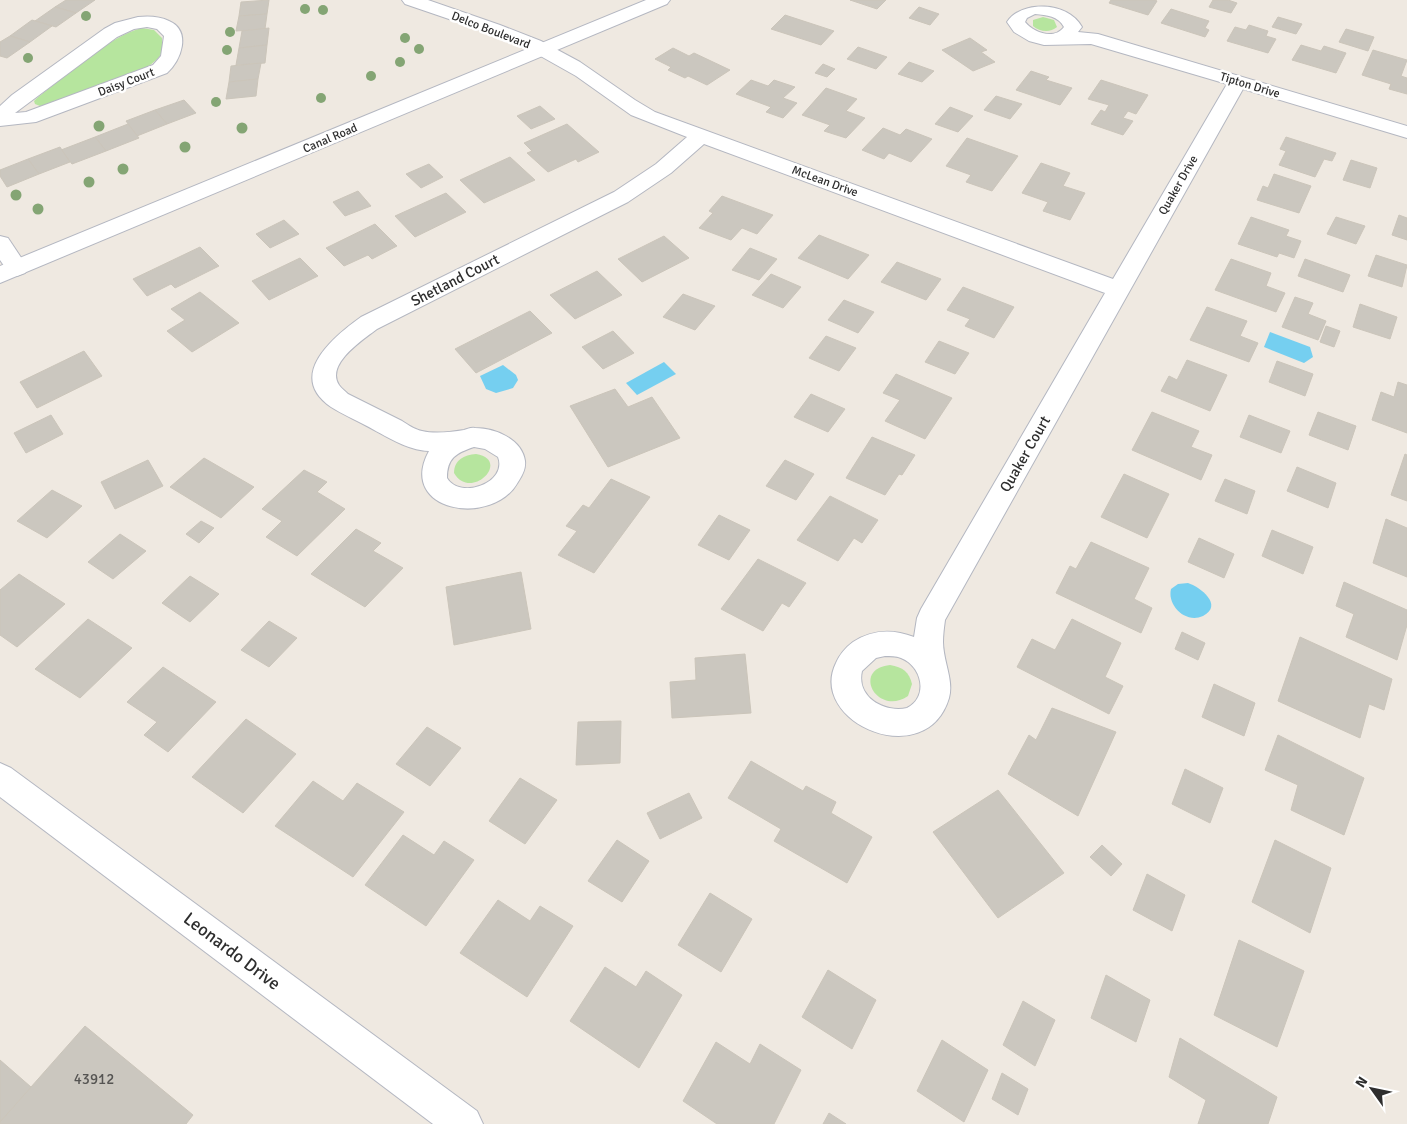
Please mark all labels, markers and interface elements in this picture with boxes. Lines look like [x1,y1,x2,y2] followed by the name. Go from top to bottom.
[449,9,532,52] street label: Delco Boulevard
[96,65,157,100] street label: Daisy Court
[1218,69,1282,102] street label: Tipton Drive
[301,120,360,157] street label: Canal Road
[1155,153,1201,218] street label: Quaker Drive
[790,163,860,200] street label: McLean Drive
[408,250,502,310] street label: Shetland Court
[996,413,1054,495] street label: Quaker Court
[179,907,285,995] street label: Leonardo Drive
[1347,1064,1397,1114] north arrow
[74,1070,114,1088] house number: 43912
[1352,1073,1371,1091] text: N

